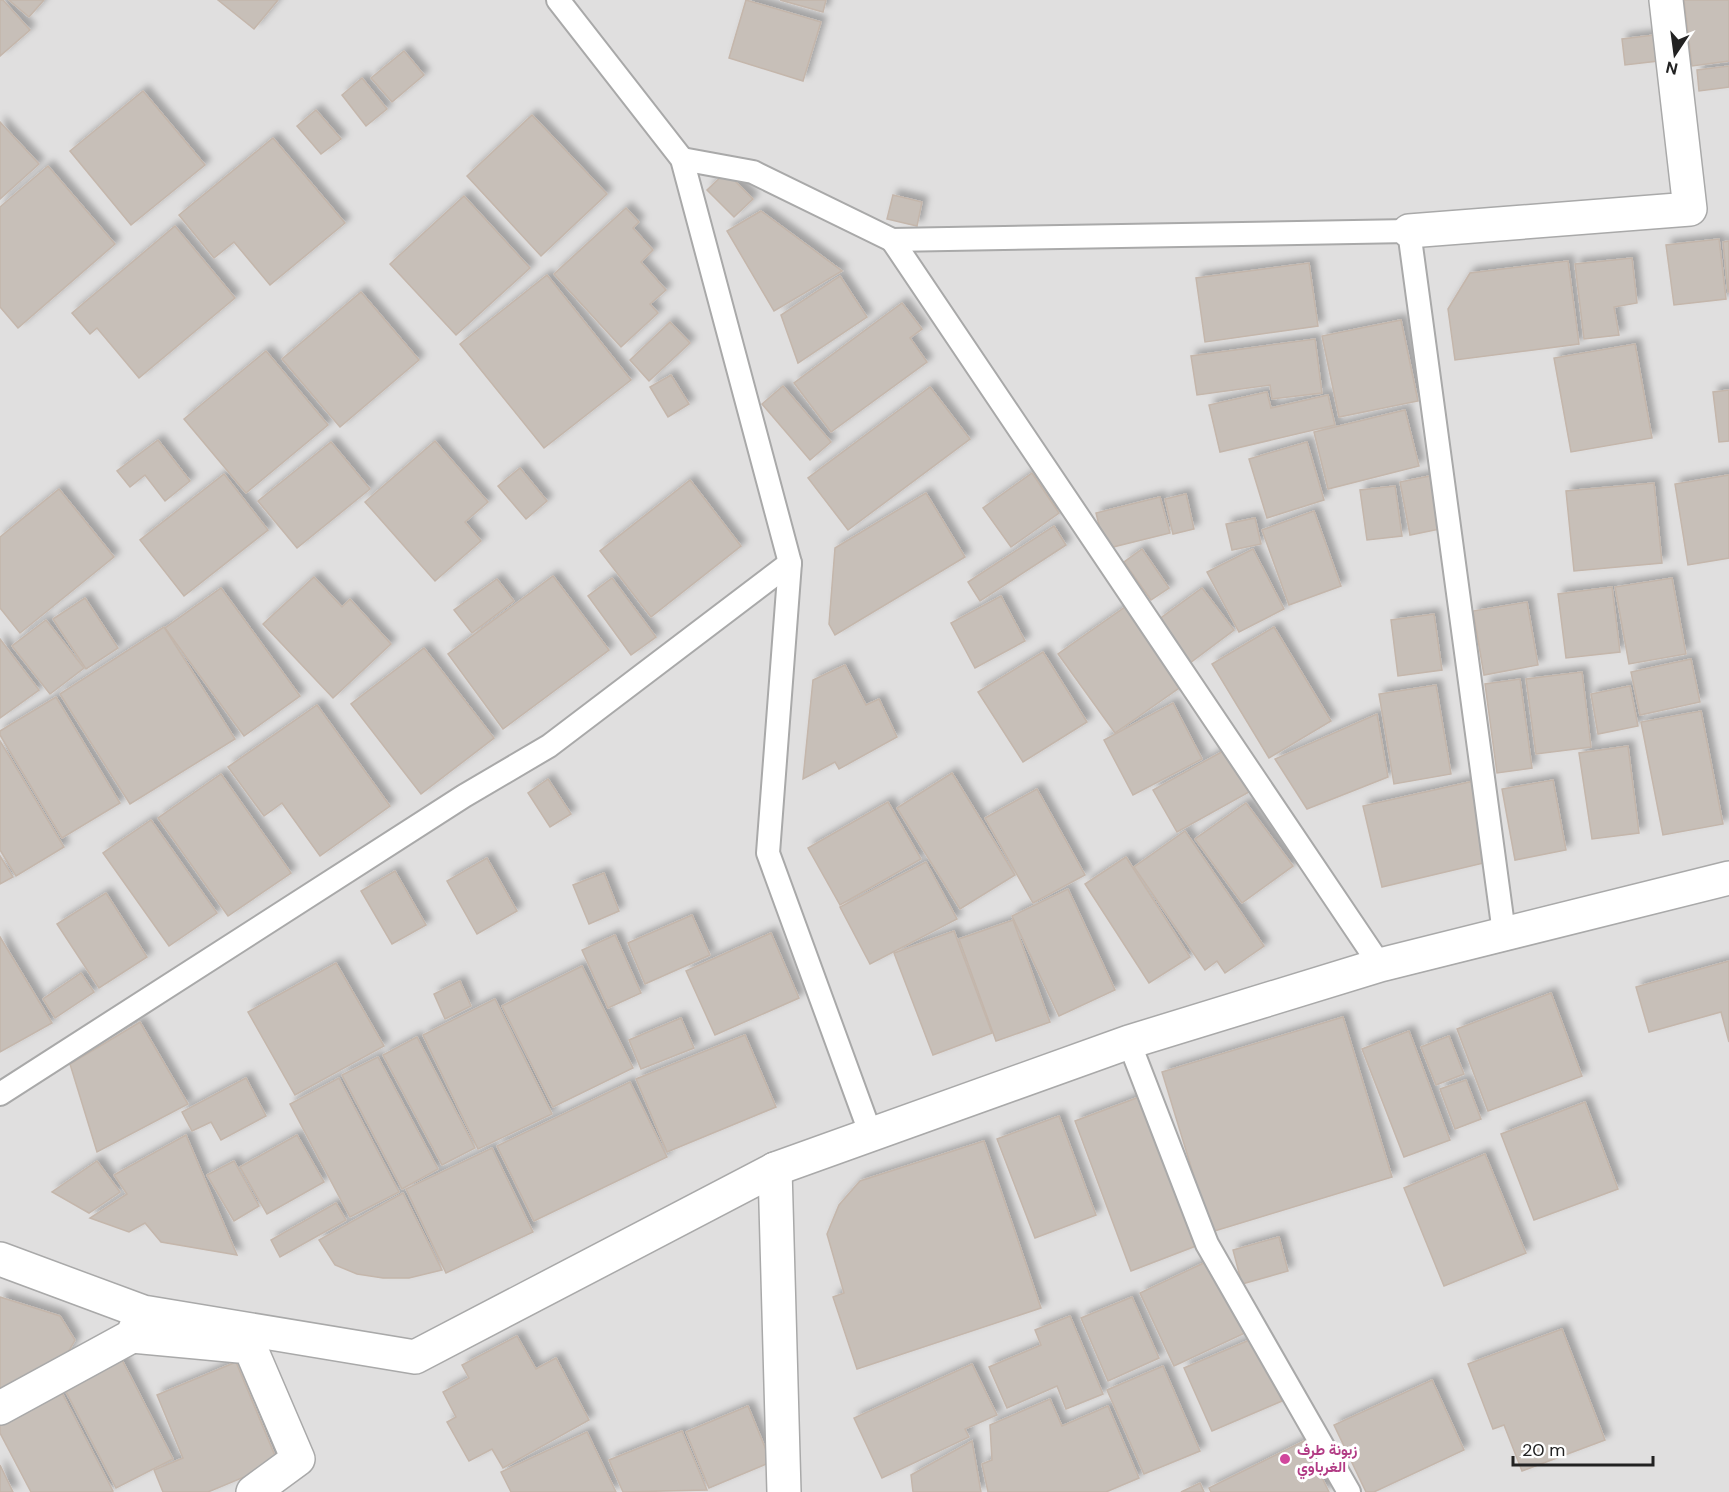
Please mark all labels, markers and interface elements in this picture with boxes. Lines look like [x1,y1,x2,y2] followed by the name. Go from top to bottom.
[1645,24,1705,84] north arrow
[1664,57,1680,80] text: N
[1513,1429,1652,1467] scale bar
[1522,1438,1565,1462] text: 20 m
[1297,1440,1358,1480] place label: زبونة طرف الغرباوي
[1278,1452,1292,1466] marker: زبونة طرف الغرباوي

